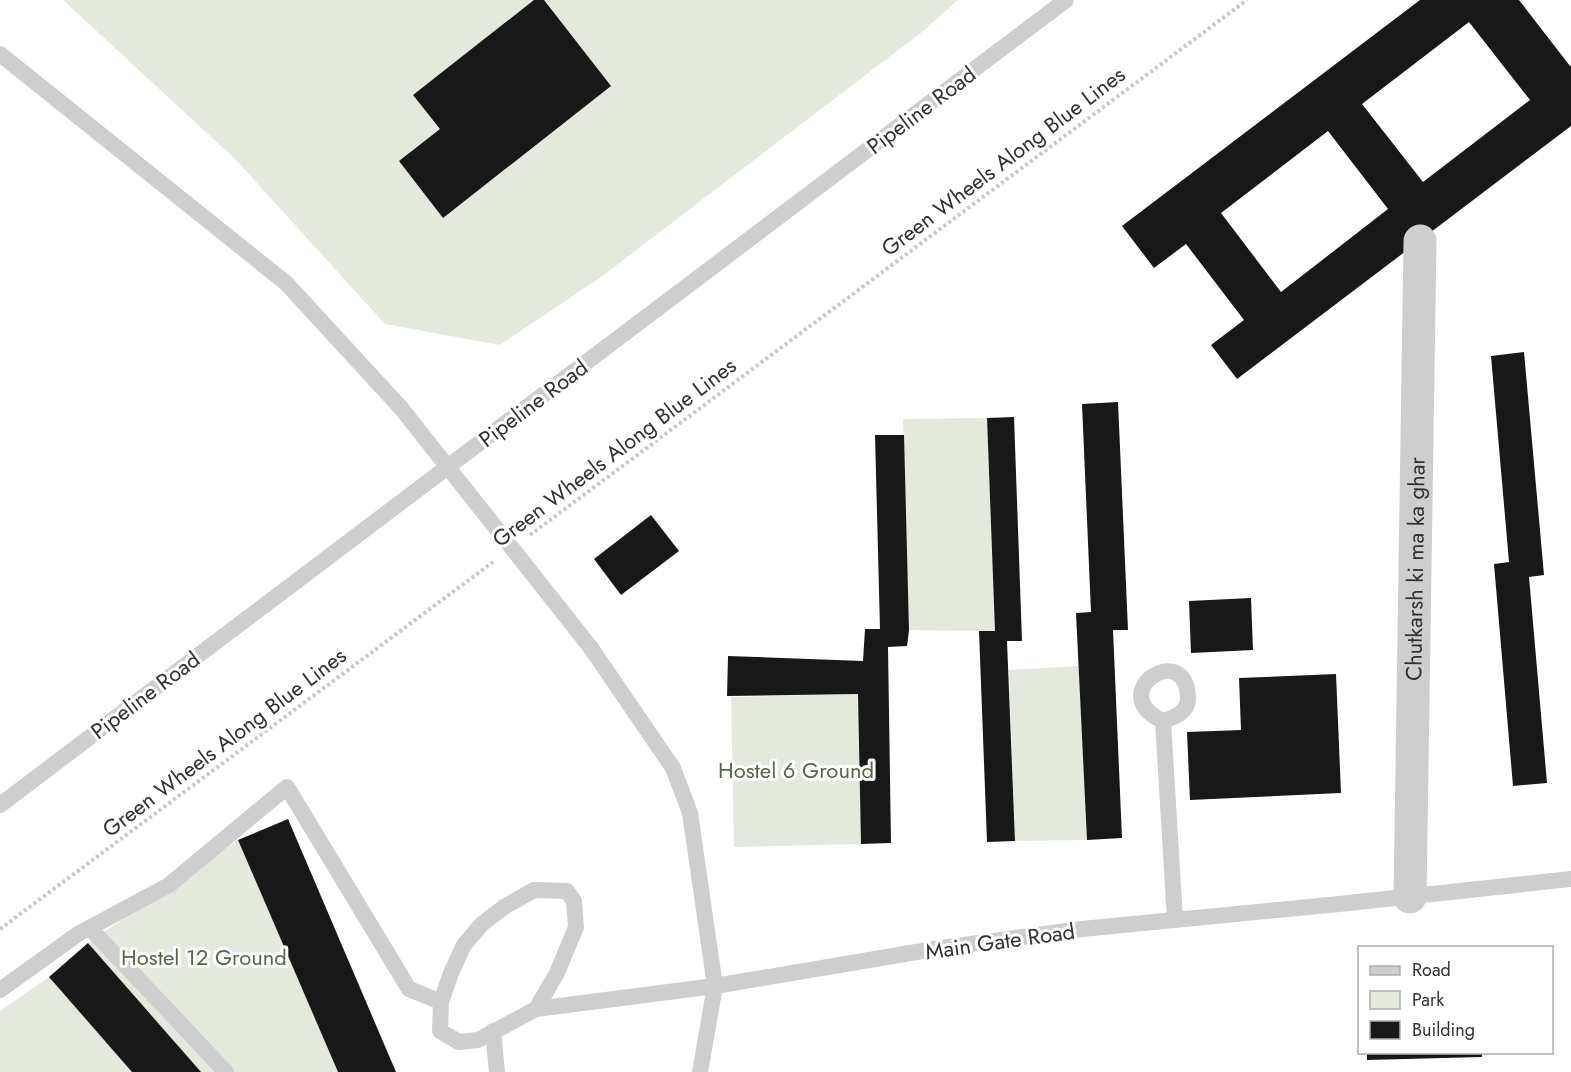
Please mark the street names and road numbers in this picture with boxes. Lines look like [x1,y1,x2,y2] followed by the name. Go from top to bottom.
[860,58,982,162] street label: Pipeline Road
[874,58,1132,263] street label: Green Wheels Along Blue Lines
[485,349,743,554] street label: Green Wheels Along Blue Lines
[472,351,594,455] street label: Pipeline Road
[1397,456,1433,681] street label: Chutkarsh ki ma ka ghar
[95,639,353,844] street label: Green Wheels Along Blue Lines
[84,643,206,747] street label: Pipeline Road
[923,915,1077,967] street label: Main Gate Road

